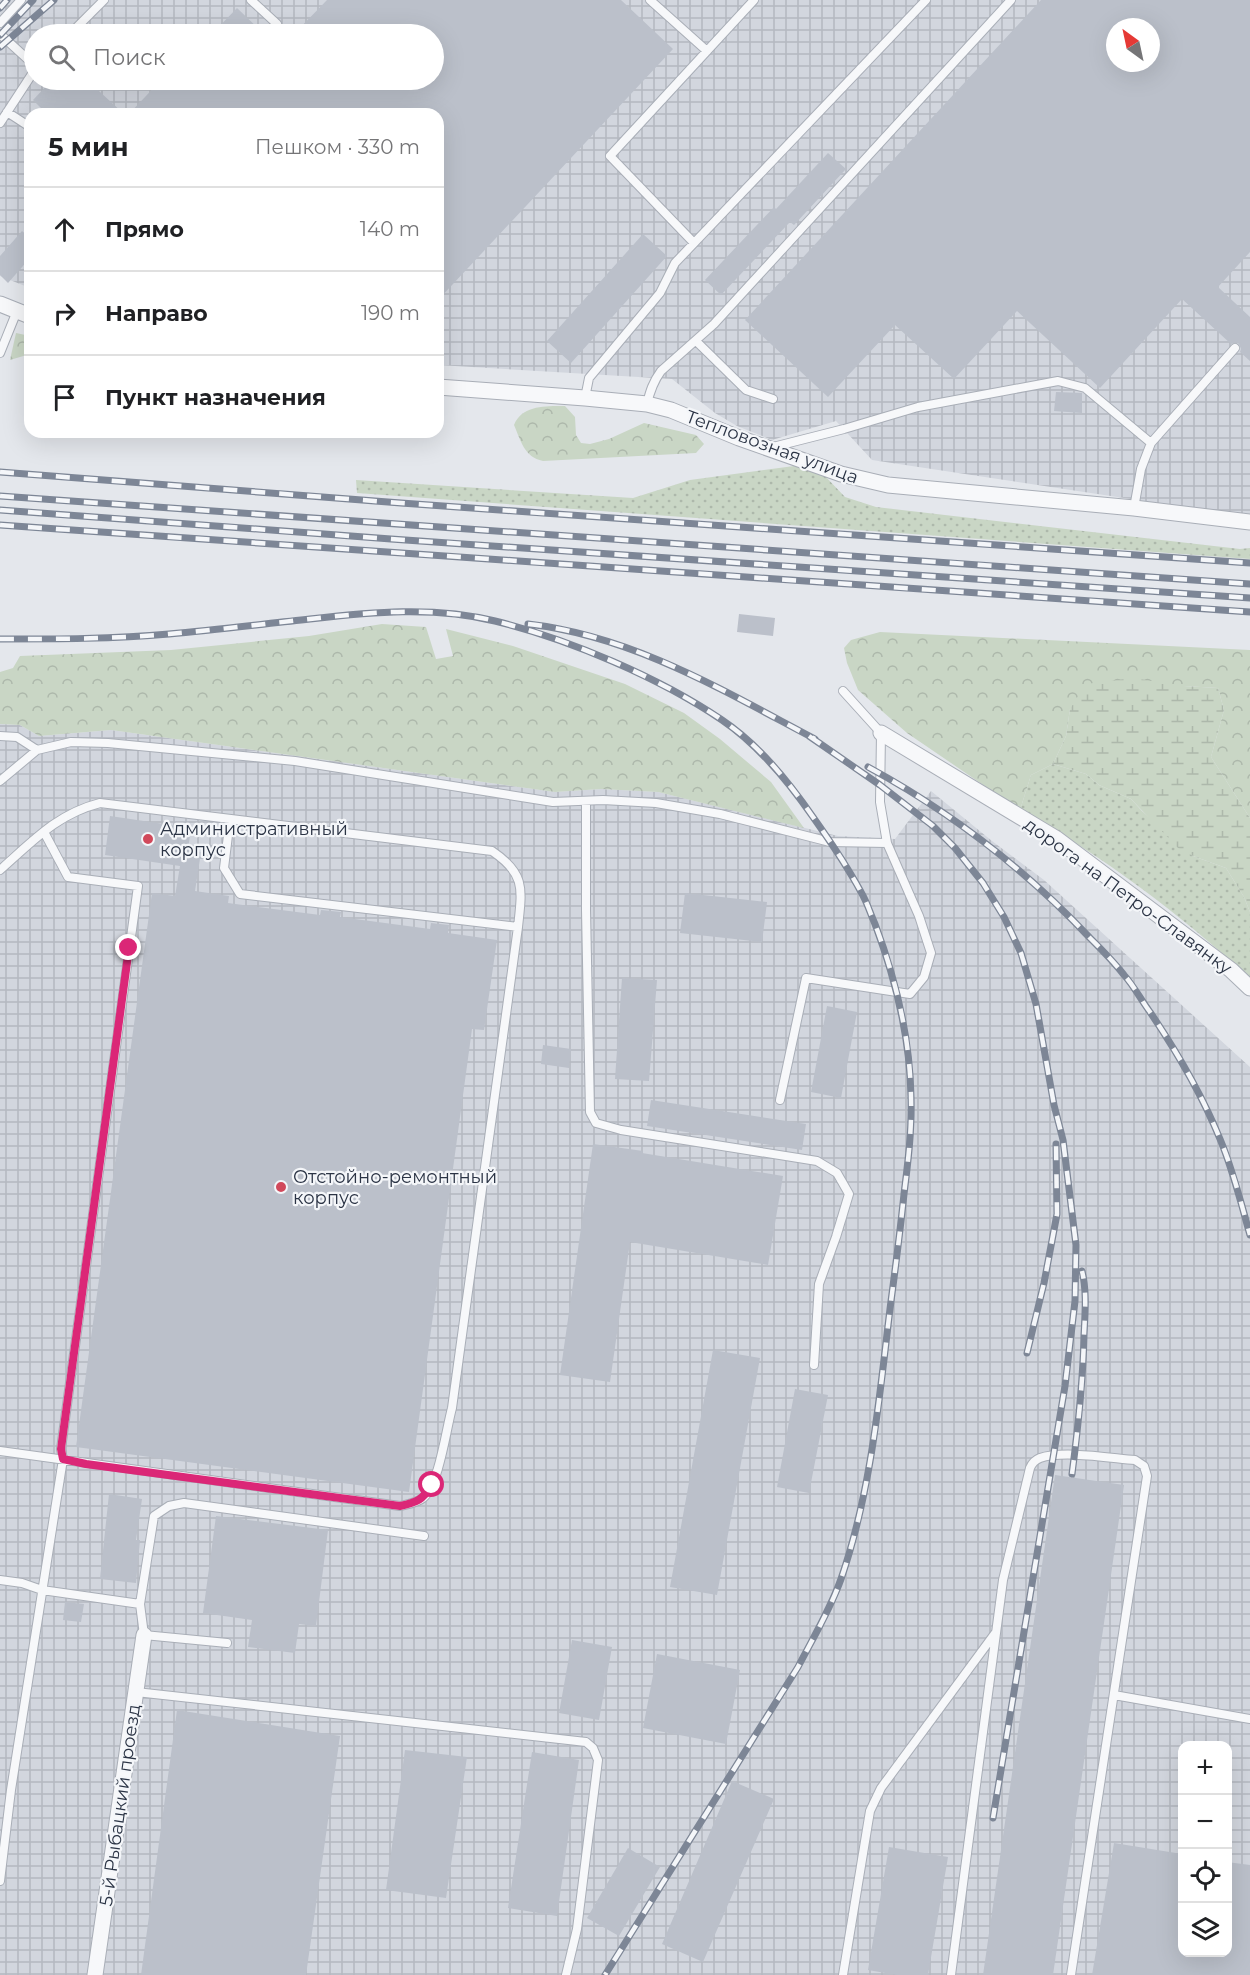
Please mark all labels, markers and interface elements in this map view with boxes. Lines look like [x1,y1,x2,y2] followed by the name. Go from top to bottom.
[1106,18,1160,72] north arrow
[24,24,444,90] search box
[45,41,78,74] icon: search
[93,44,165,71] text: Поиск
[48,131,129,163] text: 5 мин
[255,135,420,159] text: Пешком · 330 m
[48,213,81,246] icon: ahead
[105,216,184,243] text: Прямо
[360,217,420,241] text: 140 m
[48,297,81,330] icon: right
[105,300,208,327] text: Направо
[361,301,420,325] text: 190 m
[48,381,81,414] icon: arrive
[105,384,326,411] text: Пункт назначения
[683,406,861,488] street label: Тепловозная улица
[1020,813,1236,979] street label: дорога на Петро-Славянку
[160,818,348,861] place label: Административный корпус
[141,832,155,846] marker: Административный корпус
[115,934,141,960] route end
[293,1166,497,1209] place label: Отстойно-ремонтный корпус
[274,1180,288,1194] marker: Отстойно-ремонтный корпус
[418,1471,444,1497] route start
[95,1702,145,1907] street label: 5-й Рыбацкий проезд
[1178,1741,1232,1957] map controls
[1178,1741,1232,1795] button: +
[1178,1795,1232,1849] button: −
[1178,1849,1232,1903] button: locate
[1178,1903,1232,1957] button: layers

